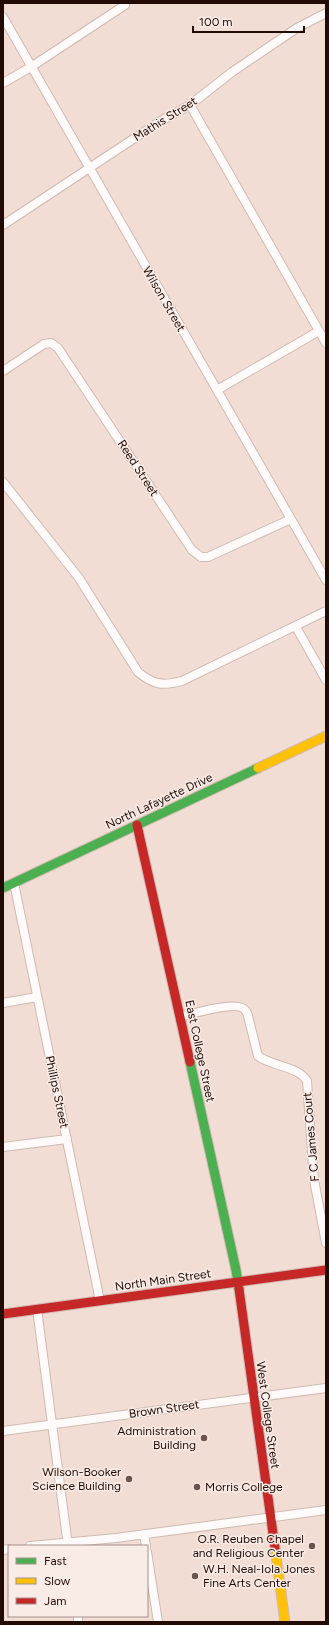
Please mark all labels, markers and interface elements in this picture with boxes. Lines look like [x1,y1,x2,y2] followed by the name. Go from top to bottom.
[193,8,304,34] scale bar
[199,15,233,29] text: 100 m
[131,94,200,144] street label: Mathis Street
[140,264,188,334] street label: Wilson Street
[115,437,162,499] street label: Reed Street
[103,770,215,832] street label: North Lafayette Drive
[182,999,218,1104] street label: East College Street
[42,1054,72,1130] street label: Phillips Street
[300,1091,322,1182] street label: F C James Court
[114,1266,212,1294] street label: North Main Street
[254,1360,283,1470] street label: West College Street
[128,1397,201,1421] street label: Brown Street
[117,1424,196,1452] place label: Administration Building
[199,1433,209,1443] marker: Administration Building
[32,1465,121,1493] place label: Wilson-Booker Science Building
[124,1474,134,1484] marker: Wilson-Booker Science Building
[205,1480,283,1494] place label: Morris College
[192,1482,202,1492] marker: Morris College
[193,1532,304,1560] place label: O.R. Reuben Chapel and Religious Center
[307,1541,317,1551] marker: O.R. Reuben Chapel and Religious Center
[8,1545,148,1617] legend
[44,1554,67,1568] text: Fast
[203,1562,315,1590] place label: W.H. Neal-Iola Jones Fine Arts Center
[190,1571,200,1581] marker: W.H. Neal-Iola Jones Fine Arts Center
[44,1574,71,1588] text: Slow
[44,1594,67,1608] text: Jam

